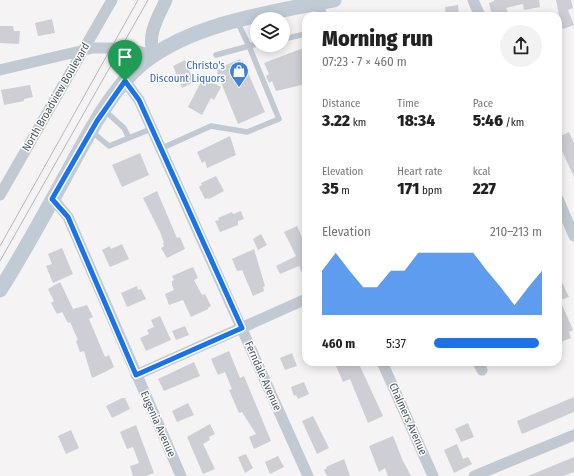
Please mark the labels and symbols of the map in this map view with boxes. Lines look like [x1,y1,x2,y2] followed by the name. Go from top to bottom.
[20,40,92,154] street label: North Broadview Boulevard
[108,40,142,81] pin
[150,59,225,85] place label: Christo's Discount Liquors
[228,60,250,88] shop icon: Christo's Discount Liquors
[242,339,284,413] street label: Ferndale Avenue
[386,381,430,457] street label: Chalmers Avenue
[138,389,178,459] street label: Eugenia Avenue

